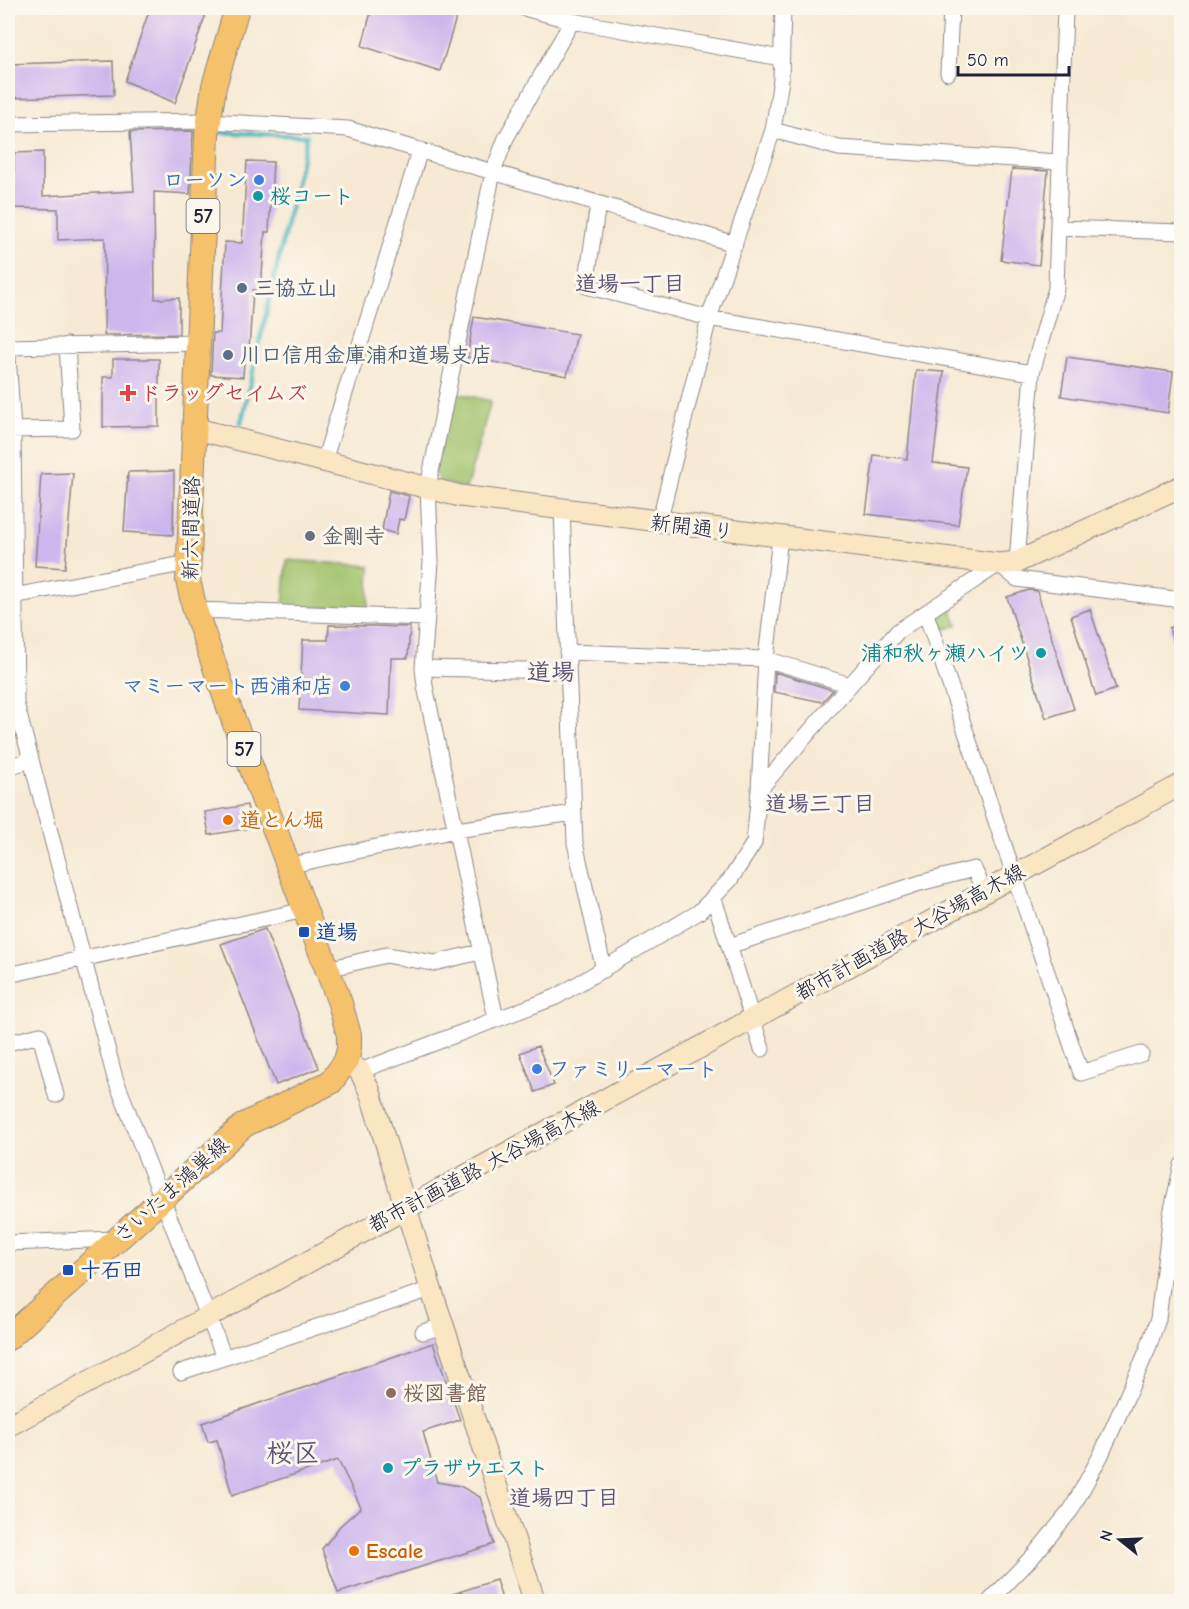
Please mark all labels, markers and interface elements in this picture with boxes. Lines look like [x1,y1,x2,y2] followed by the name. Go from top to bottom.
[958,39,1069,77] scale bar
[967,50,1009,71] text: 50 m
[163,168,247,192] place label: ローソン
[252,173,266,187] marker: ローソン
[270,184,354,208] place label: 桜コート
[251,189,265,203] marker: 桜コート
[186,199,220,233] road number: 57
[575,271,685,297] district label: 道場一丁目
[254,276,338,300] place label: 三協立山
[235,281,249,295] marker: 三協立山
[240,343,492,367] place label: 川口信用金庫浦和道場支店
[221,348,235,362] marker: 川口信用金庫浦和道場支店
[140,381,307,405] place label: ドラッグセイムズ
[121,386,135,400] marker: ドラッグセイムズ
[178,475,204,581] street label: 新六間道路
[649,510,735,544] street label: 新開通り
[322,524,385,548] place label: 金剛寺
[303,529,317,543] marker: 金剛寺
[861,641,1029,665] place label: 浦和秋ヶ瀬ハイツ
[1034,646,1048,660] marker: 浦和秋ヶ瀬ハイツ
[527,658,575,686] district label: 道場
[122,674,333,698] place label: マミーマート西浦和店
[338,679,352,693] marker: マミーマート西浦和店
[228,732,260,766] road number: 57
[765,791,875,817] district label: 道場三丁目
[240,808,324,832] place label: 道とん堀
[221,813,235,827] marker: 道とん堀
[791,859,1029,1005] street label: 都市計画道路 大谷場高木線
[316,920,358,944] place label: 道場
[297,925,311,939] marker: 道場
[549,1057,718,1081] place label: ファミリーマート
[530,1062,544,1076] marker: ファミリーマート
[364,1095,604,1237] street label: 都市計画道路 大谷場高木線
[109,1132,233,1248] street label: さいたま鴻巣線
[80,1258,143,1282] place label: 十石田
[61,1263,75,1277] marker: 十石田
[403,1381,487,1405] place label: 桜図書館
[384,1386,398,1400] marker: 桜図書館
[266,1438,320,1469] district label: 桜区
[400,1456,549,1480] place label: プラザウエスト
[381,1461,395,1475] marker: プラザウエスト
[509,1485,619,1511] district label: 道場四丁目
[1090,1510,1150,1570] north arrow
[1097,1528,1117,1543] text: N
[366,1539,423,1563] place label: Escale
[347,1544,361,1558] marker: Escale

